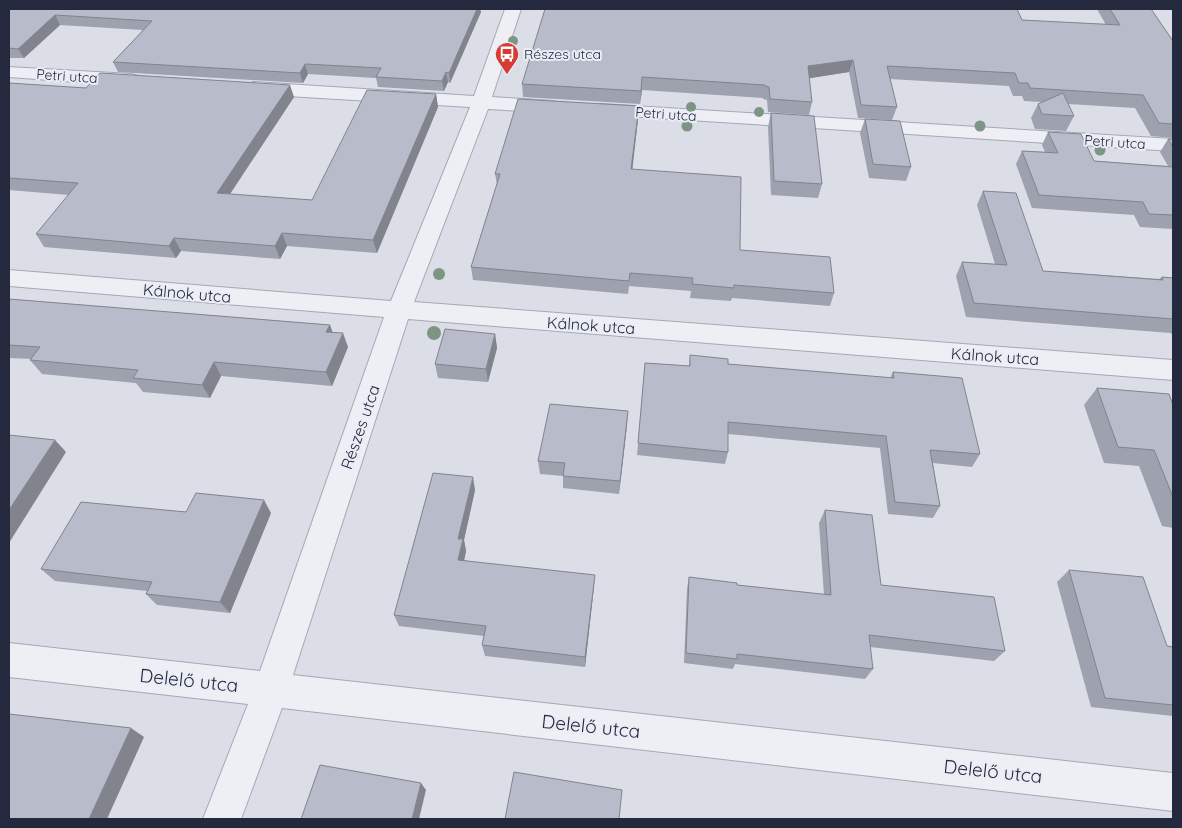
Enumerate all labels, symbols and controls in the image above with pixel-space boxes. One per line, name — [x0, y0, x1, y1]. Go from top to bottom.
bus stop icon: Részes utca — [494, 41, 520, 75]
place label: Részes utca — [524, 45, 601, 63]
street label: Petri utca — [36, 65, 98, 87]
street label: Petri utca — [635, 103, 697, 125]
street label: Petri utca — [1084, 131, 1146, 153]
street label: Kálnok utca — [142, 279, 232, 307]
street label: Kálnok utca — [546, 312, 636, 338]
street label: Kálnok utca — [950, 343, 1040, 369]
street label: Részes utca — [336, 382, 384, 472]
street label: Delelő utca — [139, 663, 239, 697]
street label: Delelő utca — [541, 709, 641, 743]
street label: Delelő utca — [943, 754, 1043, 788]

